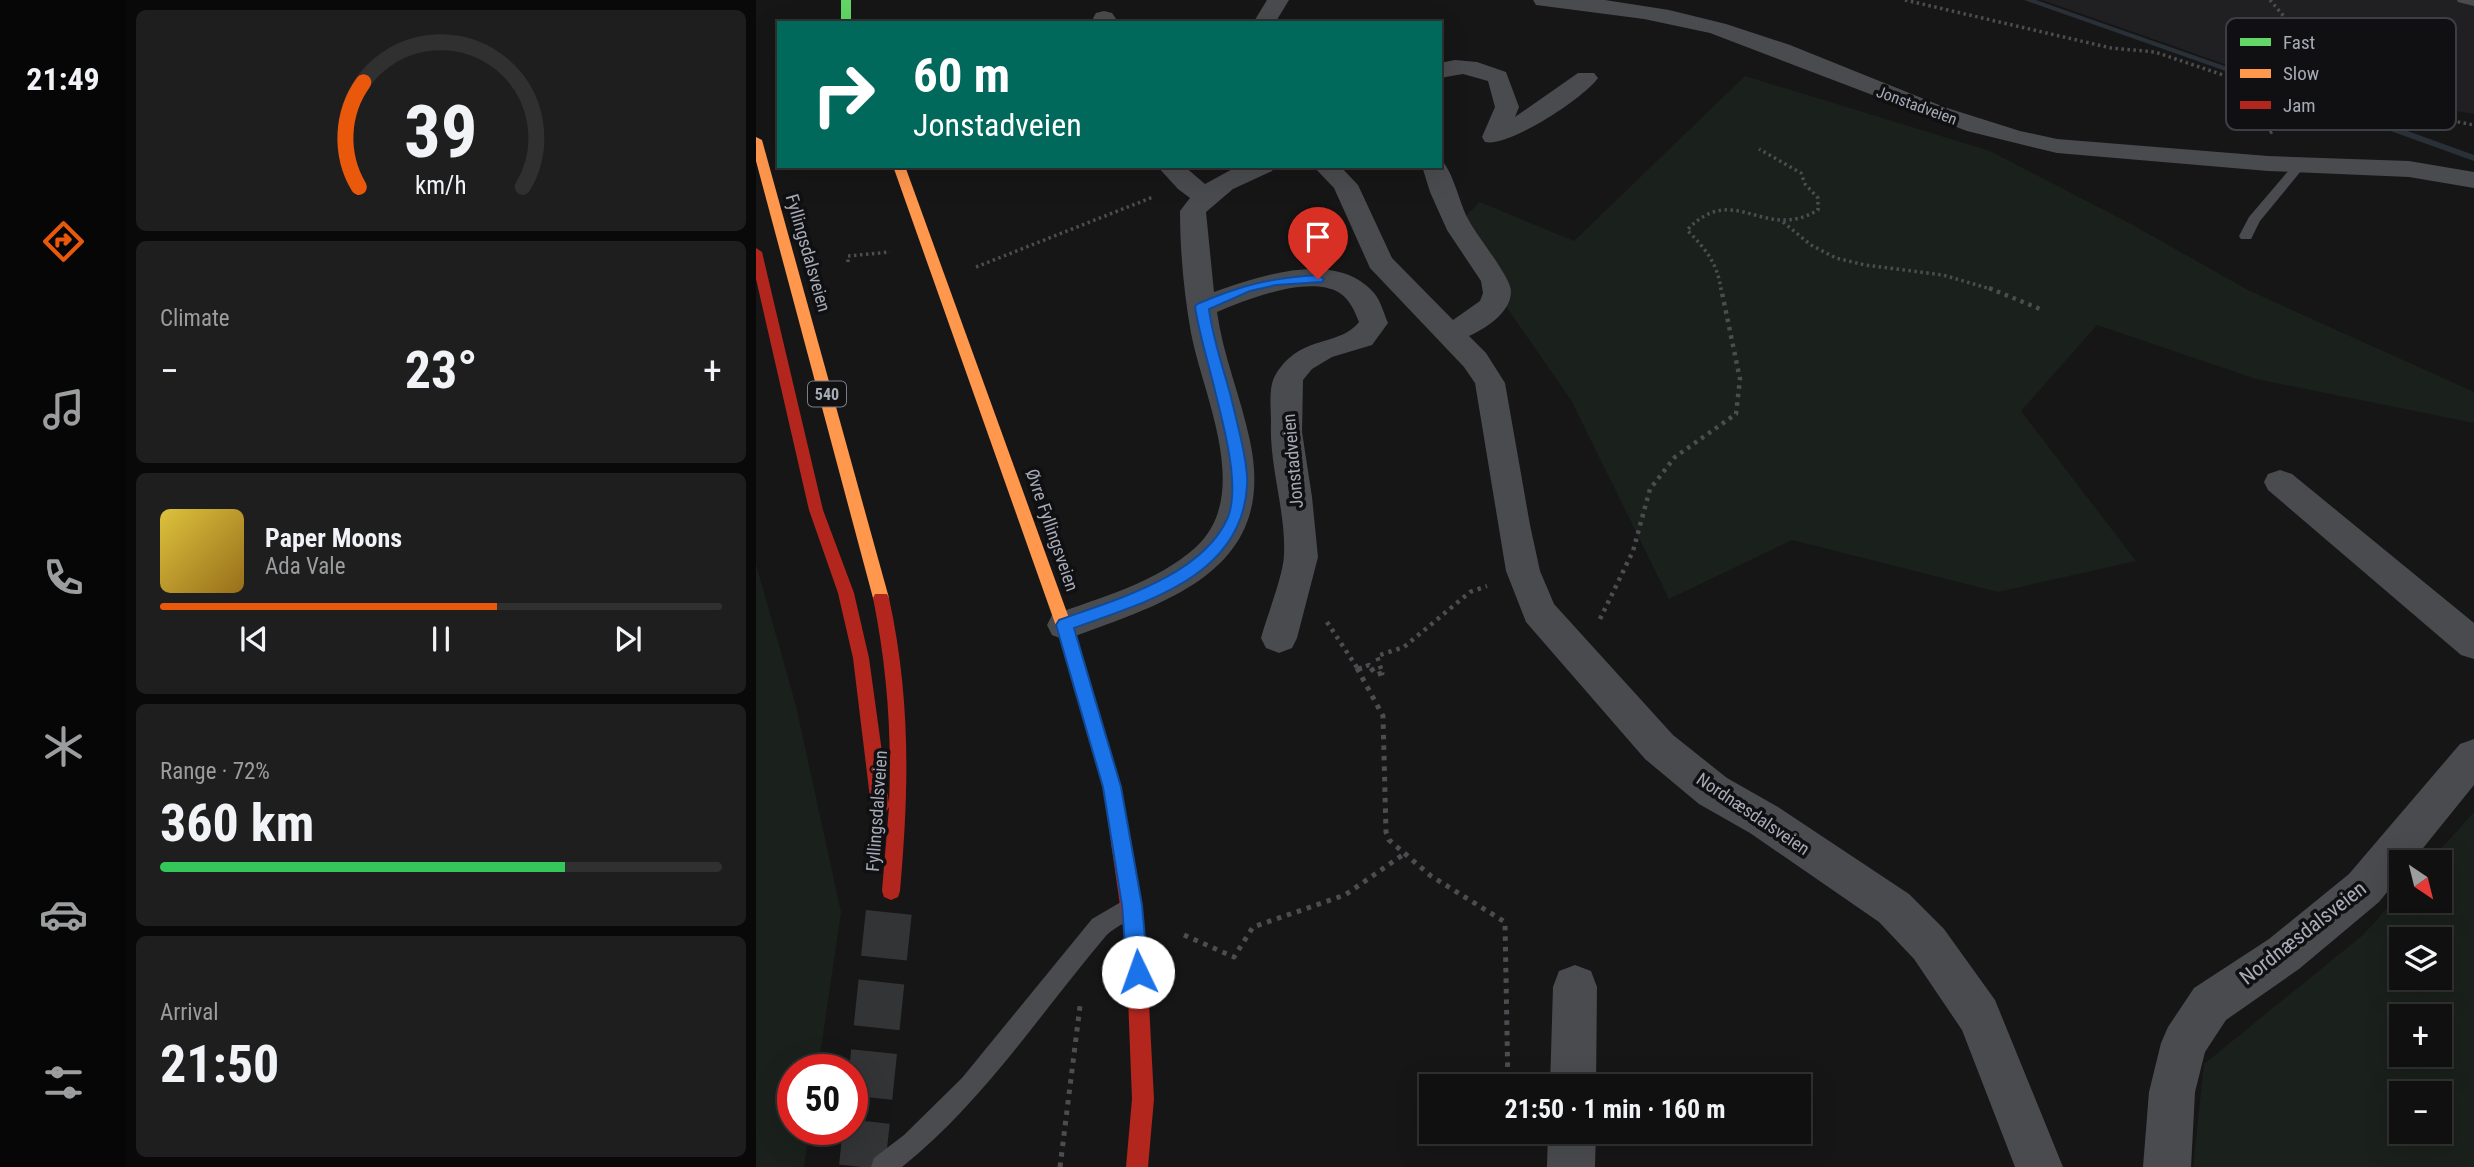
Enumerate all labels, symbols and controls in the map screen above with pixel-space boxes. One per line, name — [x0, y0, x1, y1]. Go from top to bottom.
legend — [2226, 18, 2456, 130]
text: Fast — [2283, 31, 2315, 54]
text: 60 m — [913, 47, 1010, 104]
icon: right — [798, 49, 889, 140]
text: 21:49 — [26, 60, 100, 98]
text: Slow — [2283, 62, 2319, 85]
street label: Jonstadveien — [1874, 82, 1960, 129]
text: 39 — [404, 89, 478, 175]
text: Jam — [2283, 94, 2316, 117]
text: Jonstadveien — [913, 106, 1082, 144]
text: km/h — [415, 171, 467, 200]
street label: Fyllingsdalsveien — [782, 192, 835, 314]
pin — [1288, 207, 1348, 279]
icon: directions — [39, 217, 88, 266]
icon: arrive — [1299, 218, 1337, 256]
text: Climate — [160, 305, 230, 332]
text: 23° — [405, 340, 477, 401]
text: − — [160, 349, 179, 393]
text: + — [703, 349, 722, 393]
road number: 540 — [808, 382, 846, 406]
icon: music — [39, 385, 88, 434]
street label: Jonstadveien — [1278, 413, 1307, 509]
street label: Øvre Fyllingsveien — [1022, 466, 1083, 594]
text: Paper Moons — [265, 523, 402, 553]
icon: phone — [39, 553, 88, 602]
text: Ada Vale — [265, 553, 345, 580]
icon: previous — [235, 620, 273, 658]
icon: pause — [422, 620, 460, 658]
icon: next — [609, 620, 647, 658]
icon: climate — [39, 722, 88, 771]
street label: Fyllingsdalsveien — [862, 750, 891, 872]
text: Range · 72% — [160, 758, 270, 785]
street label: Nordnæsdalsveien — [1693, 768, 1814, 859]
text: 360 km — [160, 793, 314, 854]
north arrow — [2389, 850, 2452, 914]
map controls — [2389, 850, 2452, 1144]
street label: Nordnæsdalsveien — [2235, 876, 2371, 990]
icon: car — [39, 890, 88, 939]
button: layers — [2389, 927, 2452, 990]
position arrow — [1101, 935, 1175, 1009]
text: Arrival — [160, 999, 219, 1026]
button: + — [2389, 1004, 2452, 1067]
text: 21:50 — [160, 1034, 279, 1095]
speed limit sign: 50 — [777, 1054, 868, 1145]
icon: filters — [39, 1058, 88, 1107]
button: − — [2389, 1081, 2452, 1144]
text: 21:50 · 1 min · 160 m — [1505, 1094, 1725, 1124]

